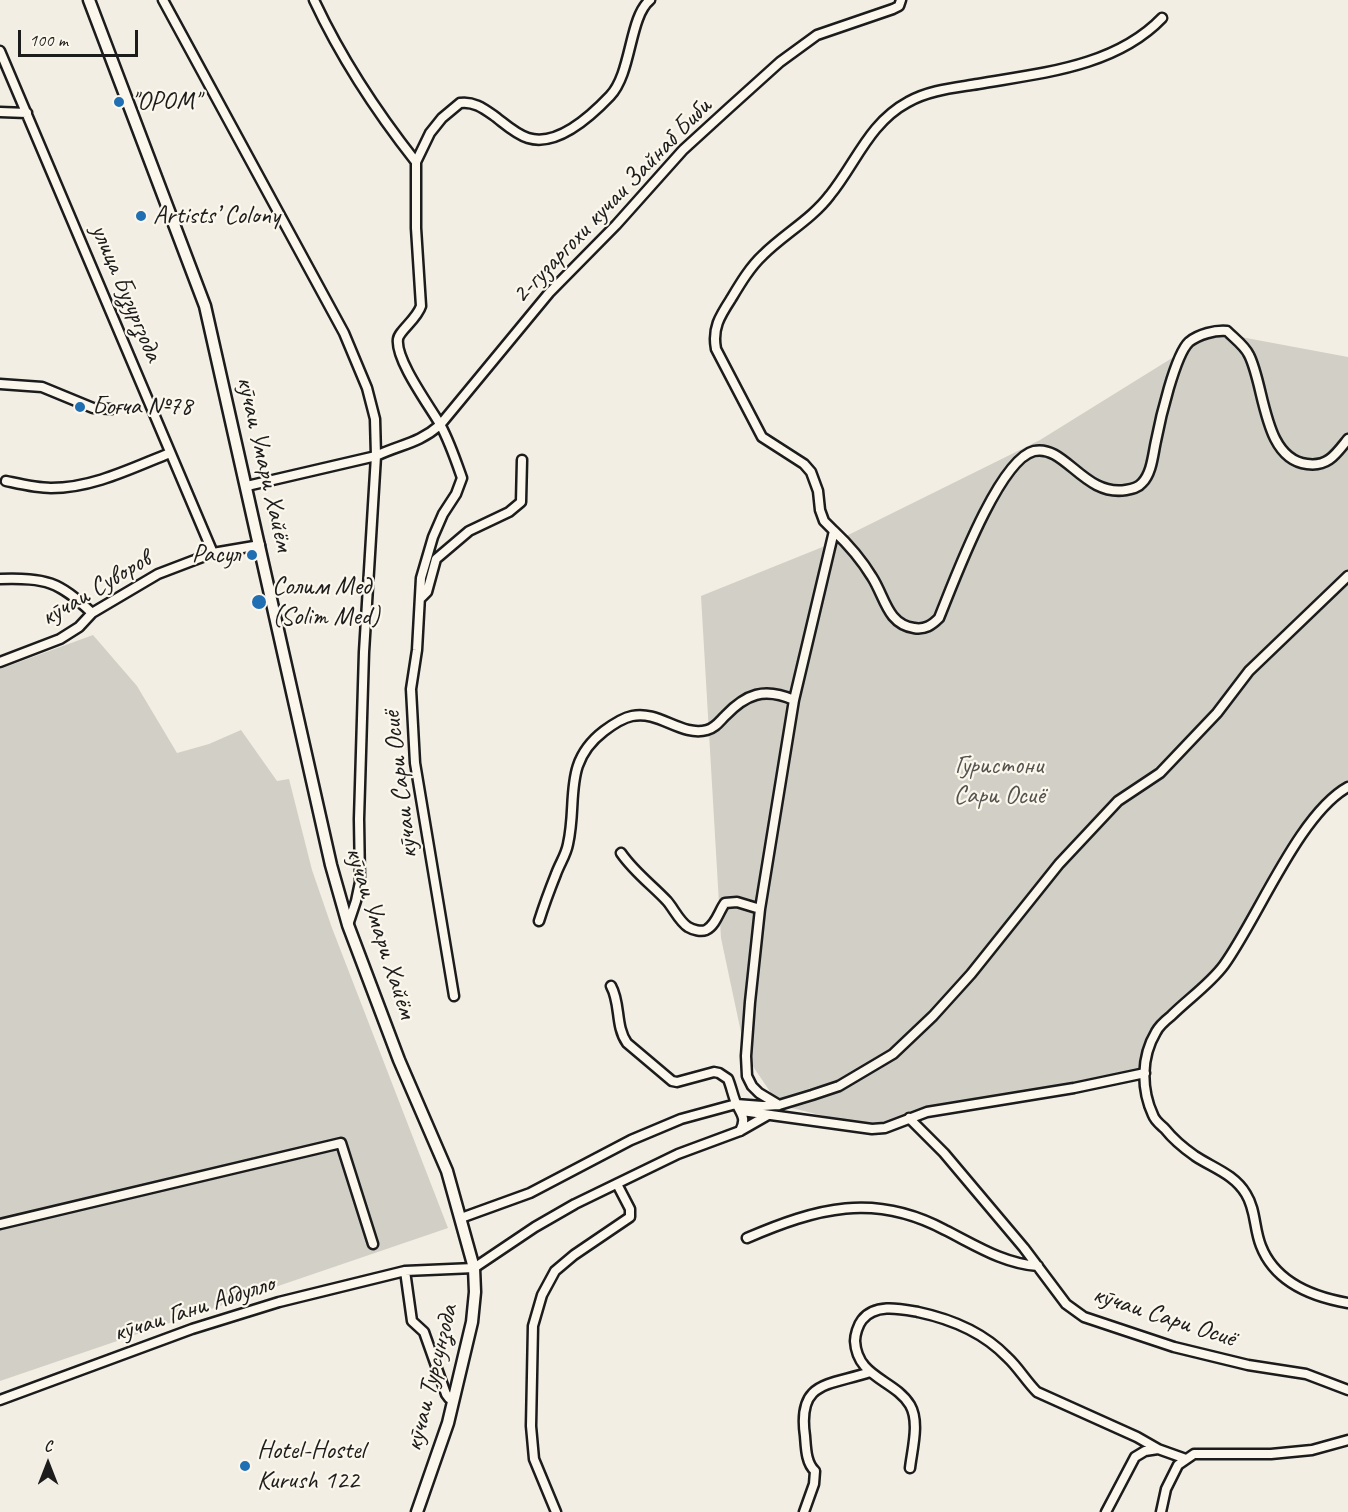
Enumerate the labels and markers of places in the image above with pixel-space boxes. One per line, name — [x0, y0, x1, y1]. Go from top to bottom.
place label: "OPOM" — [131, 86, 200, 118]
marker: "OPOM" — [112, 95, 126, 109]
place label: Artists’ Colony — [153, 200, 280, 232]
marker: Artists’ Colony — [134, 209, 148, 223]
place label: Боғча №78 — [92, 391, 192, 423]
marker: Боғча №78 — [73, 400, 87, 414]
place label: Расул — [192, 539, 240, 571]
marker: Расул — [245, 548, 259, 562]
place label: Солим Мед (Solim Med) — [272, 571, 380, 632]
marker: Солим Мед (Solim Med) — [250, 593, 268, 611]
place label: Hotel-Hostel Kurush 122 — [257, 1435, 365, 1496]
marker: Hotel-Hostel Kurush 122 — [238, 1459, 252, 1473]

